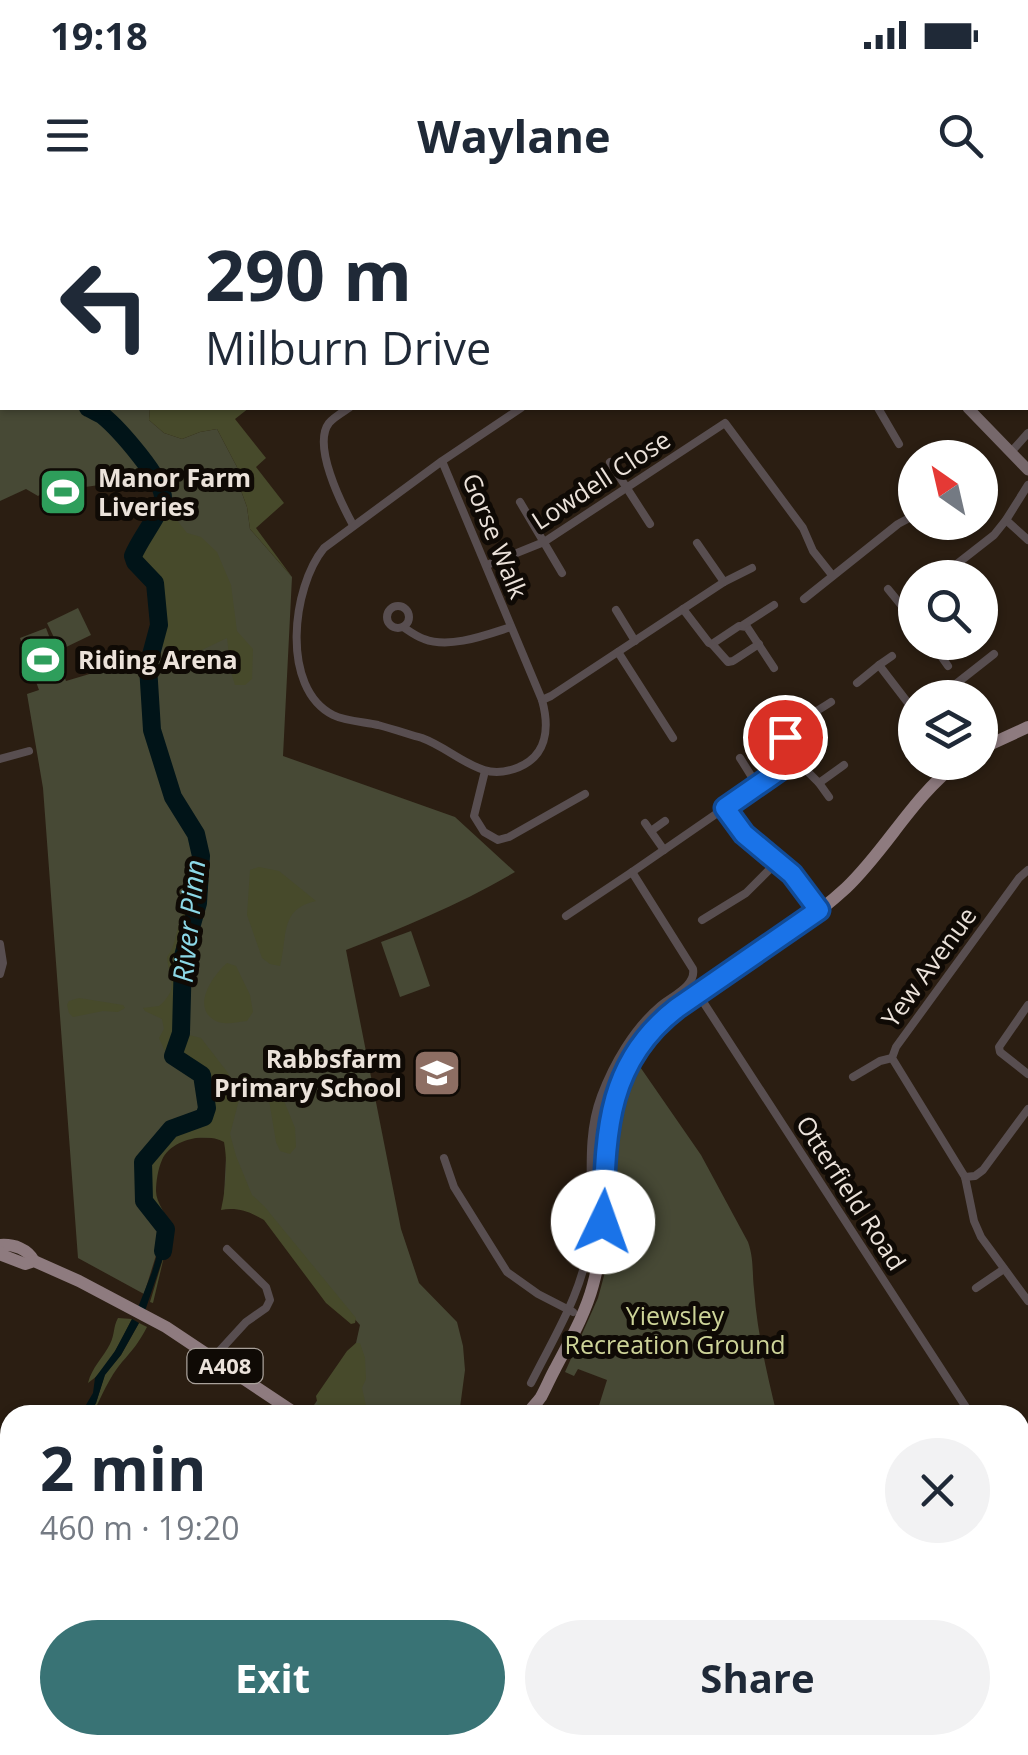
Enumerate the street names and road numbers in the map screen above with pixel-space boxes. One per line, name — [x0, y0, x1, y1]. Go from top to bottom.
street label: Lowdell Close — [525, 422, 676, 537]
street label: Gorse Walk — [455, 468, 536, 603]
street label: Yew Avenue — [873, 899, 983, 1033]
street label: Otterfield Road — [789, 1109, 915, 1276]
road number: A408 — [188, 1349, 262, 1383]

